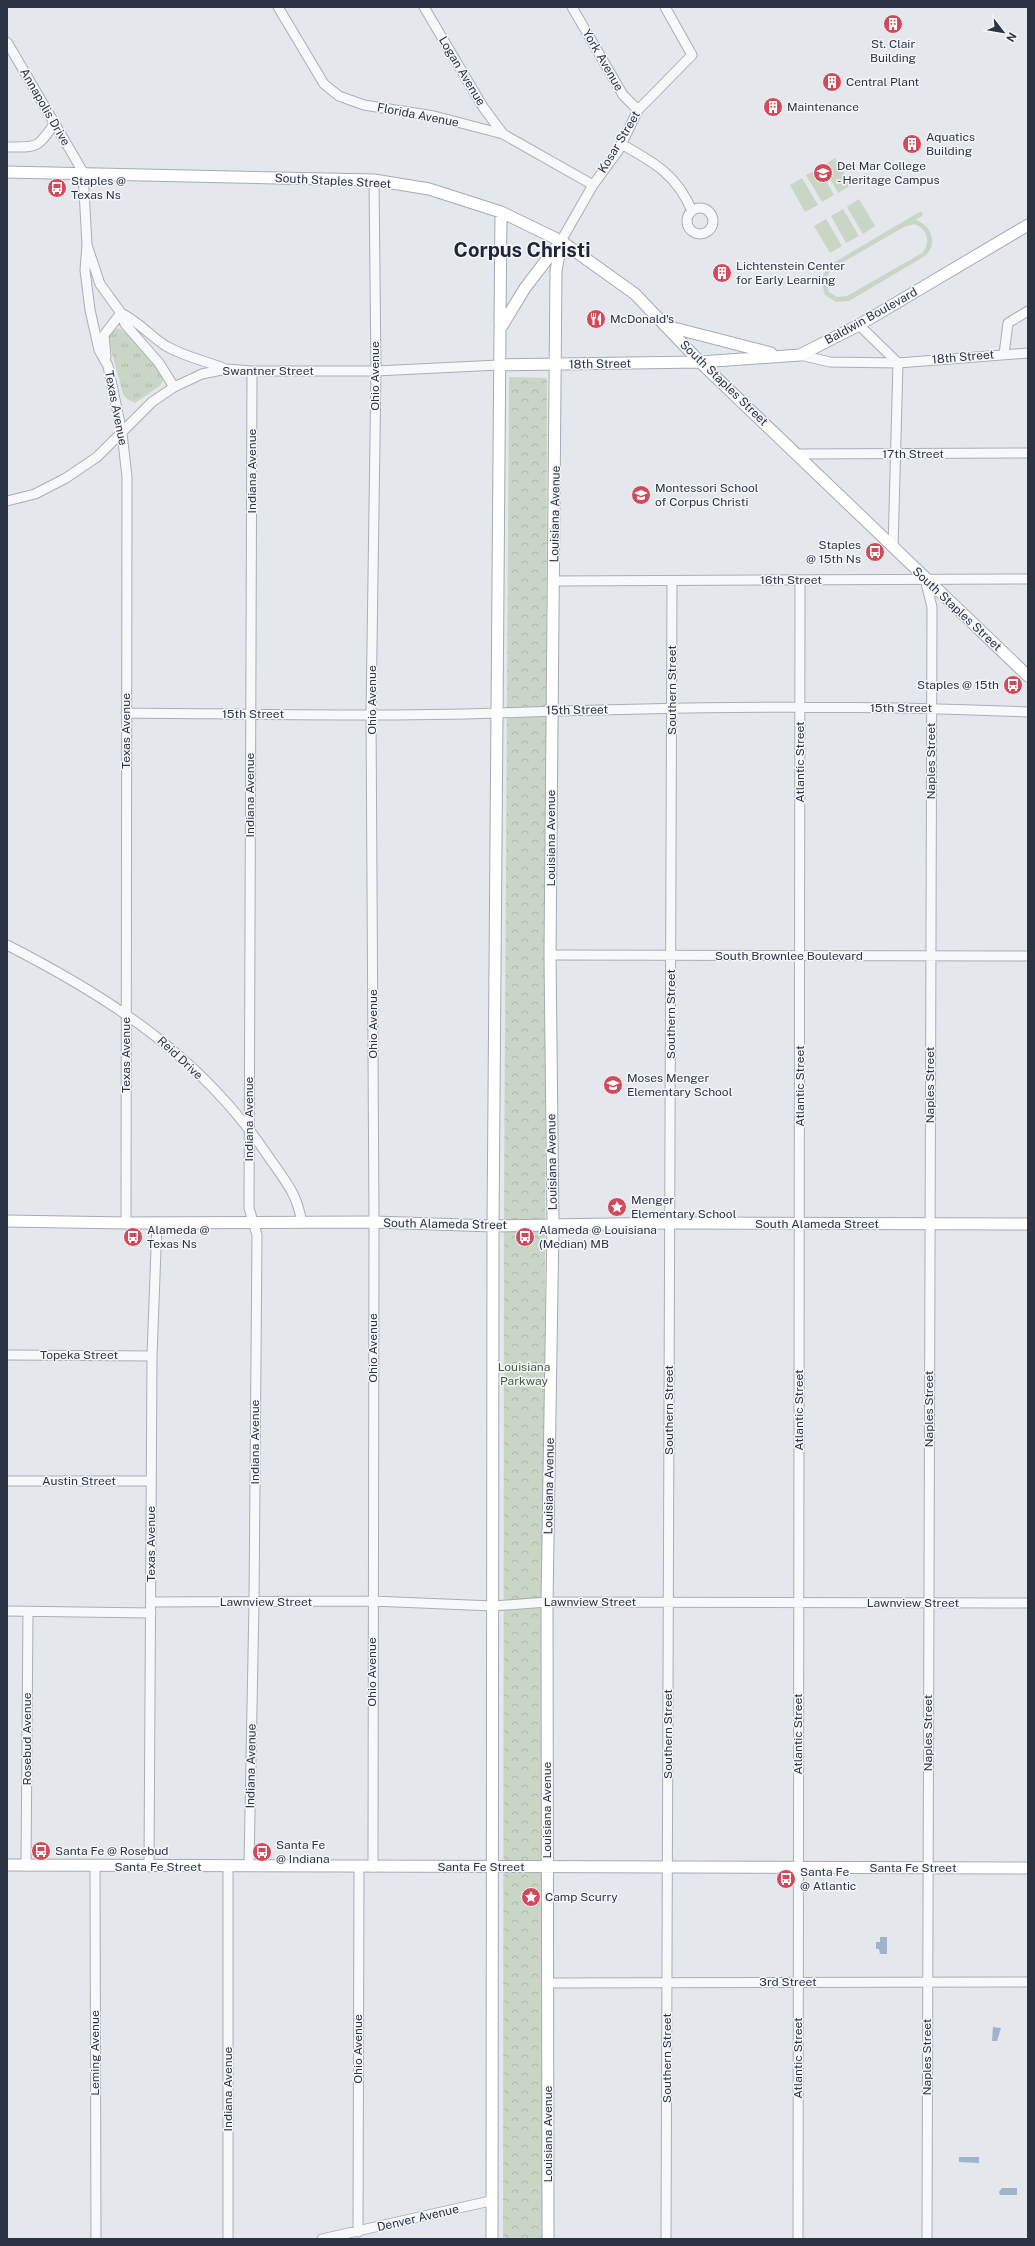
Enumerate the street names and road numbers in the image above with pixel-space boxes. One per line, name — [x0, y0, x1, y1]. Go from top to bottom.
street label: York Avenue — [580, 27, 626, 93]
street label: Logan Avenue — [436, 34, 488, 108]
street label: Annapolis Drive — [17, 66, 73, 148]
street label: Florida Avenue — [376, 100, 460, 130]
street label: Kosar Street — [595, 108, 643, 176]
street label: South Staples Street — [274, 171, 392, 191]
street label: Baldwin Boulevard — [822, 285, 920, 347]
street label: South Staples Street — [677, 337, 771, 429]
street label: Ohio Avenue — [368, 341, 382, 411]
street label: 18th Street — [931, 347, 995, 367]
street label: 18th Street — [569, 356, 632, 372]
street label: Swantner Street — [222, 364, 314, 378]
street label: Texas Avenue — [102, 369, 130, 447]
street label: Indiana Avenue — [245, 428, 259, 513]
street label: 17th Street — [882, 447, 944, 461]
street label: Louisiana Avenue — [547, 465, 563, 563]
street label: South Staples Street — [910, 564, 1005, 654]
street label: 16th Street — [760, 573, 822, 587]
street label: Southern Street — [665, 645, 679, 735]
street label: Ohio Avenue — [365, 665, 379, 735]
street label: Texas Avenue — [119, 693, 133, 769]
street label: 15th Street — [870, 701, 932, 715]
street label: 15th Street — [546, 702, 609, 718]
street label: 15th Street — [222, 707, 284, 721]
street label: Atlantic Street — [793, 721, 807, 803]
street label: Naples Street — [924, 722, 938, 799]
street label: Indiana Avenue — [243, 752, 257, 837]
street label: Louisiana Avenue — [544, 789, 558, 886]
street label: South Brownlee Boulevard — [715, 949, 863, 963]
street label: Southern Street — [664, 969, 678, 1059]
street label: Ohio Avenue — [366, 989, 380, 1059]
street label: Texas Avenue — [119, 1017, 133, 1093]
street label: Reid Drive — [155, 1034, 206, 1083]
street label: Atlantic Street — [793, 1045, 807, 1127]
street label: Naples Street — [923, 1046, 937, 1123]
street label: Indiana Avenue — [242, 1076, 256, 1161]
street label: Louisiana Avenue — [544, 1113, 560, 1211]
street label: South Alameda Street — [383, 1216, 507, 1232]
street label: South Alameda Street — [755, 1217, 879, 1231]
street label: Ohio Avenue — [366, 1313, 380, 1383]
street label: Topeka Street — [40, 1348, 118, 1362]
street label: Southern Street — [662, 1365, 676, 1455]
street label: Atlantic Street — [792, 1369, 806, 1451]
street label: Naples Street — [922, 1370, 936, 1447]
street label: Indiana Avenue — [248, 1399, 262, 1484]
street label: Louisiana Avenue — [541, 1437, 557, 1535]
street label: Austin Street — [42, 1474, 116, 1488]
street label: Texas Avenue — [144, 1506, 158, 1582]
street label: Lawnview Street — [220, 1595, 312, 1609]
street label: Lawnview Street — [544, 1595, 636, 1609]
street label: Lawnview Street — [867, 1596, 959, 1610]
street label: Ohio Avenue — [365, 1637, 379, 1707]
street label: Southern Street — [661, 1689, 675, 1779]
street label: Rosebud Avenue — [20, 1692, 34, 1785]
street label: Atlantic Street — [791, 1693, 805, 1775]
street label: Naples Street — [921, 1694, 935, 1771]
street label: Indiana Avenue — [243, 1723, 259, 1809]
street label: Louisiana Avenue — [540, 1761, 554, 1858]
street label: Santa Fe Street — [114, 1860, 202, 1874]
street label: Santa Fe Street — [437, 1860, 525, 1874]
street label: Santa Fe Street — [869, 1861, 957, 1875]
street label: 3rd Street — [759, 1975, 817, 1989]
street label: Leming Avenue — [88, 2010, 102, 2096]
street label: Southern Street — [660, 2013, 674, 2103]
street label: Ohio Avenue — [351, 2014, 365, 2084]
street label: Atlantic Street — [791, 2017, 805, 2099]
street label: Naples Street — [920, 2018, 934, 2095]
street label: Indiana Avenue — [221, 2046, 235, 2131]
street label: Louisiana Avenue — [541, 2085, 555, 2182]
street label: Denver Avenue — [376, 2202, 460, 2234]

